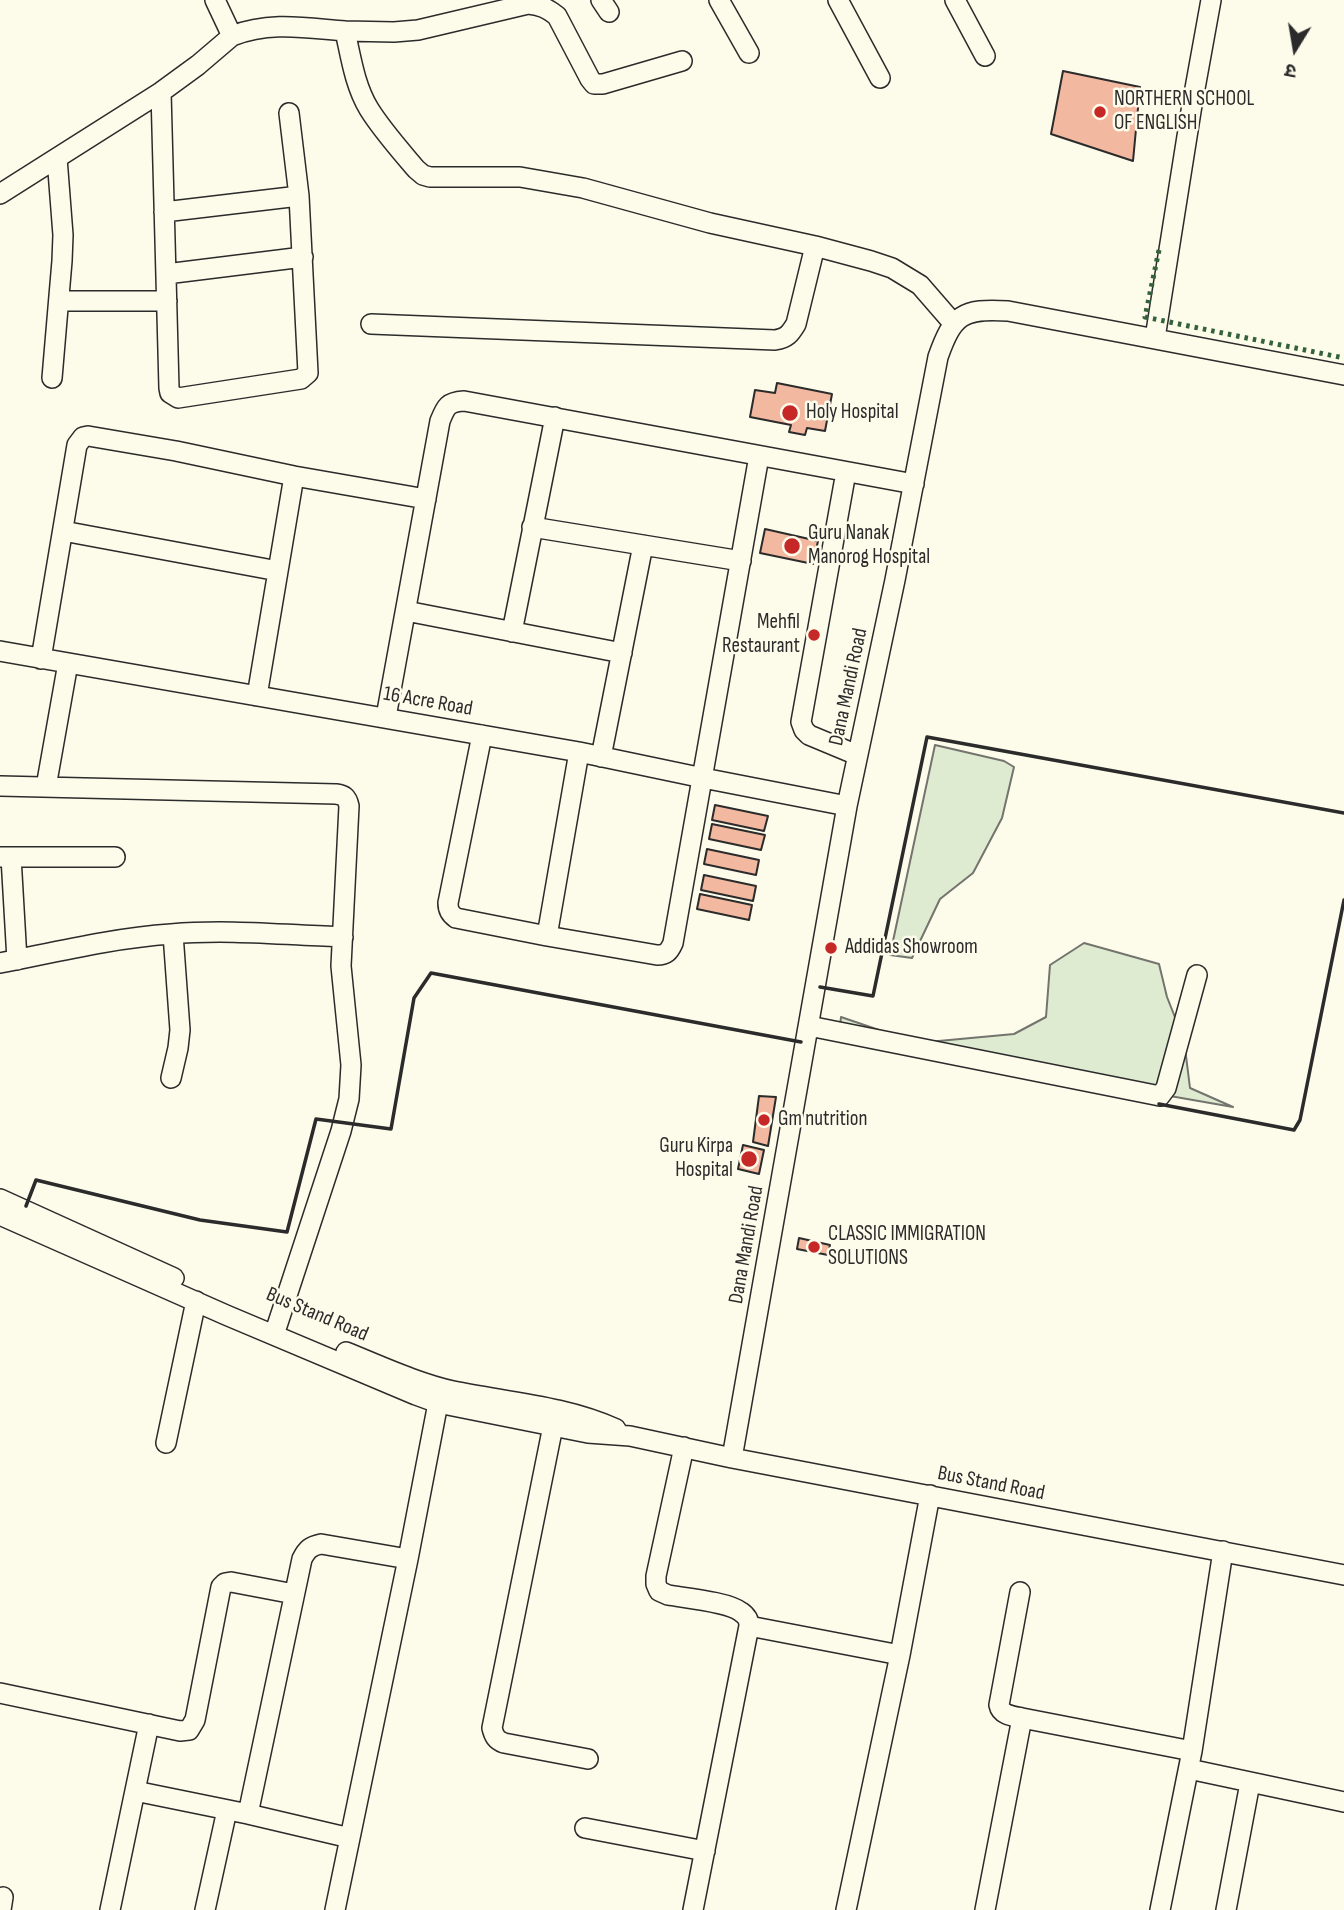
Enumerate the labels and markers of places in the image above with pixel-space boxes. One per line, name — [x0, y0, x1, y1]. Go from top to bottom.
place label: NORTHERN SCHOOL OF ENGLISH — [1114, 87, 1254, 137]
marker: NORTHERN SCHOOL OF ENGLISH — [1092, 104, 1108, 120]
place label: Holy Hospital — [806, 400, 899, 426]
marker: Holy Hospital — [780, 403, 800, 423]
place label: Guru Nanak Manorog Hospital — [808, 521, 930, 571]
marker: Guru Nanak Manorog Hospital — [782, 536, 802, 556]
place label: Mehfil Restaurant — [722, 610, 800, 660]
marker: Mehfil Restaurant — [806, 627, 822, 643]
place label: Addidas Showroom — [845, 935, 978, 961]
marker: Addidas Showroom — [823, 940, 839, 956]
place label: Gm nutrition — [778, 1107, 867, 1133]
marker: Gm nutrition — [756, 1112, 772, 1128]
place label: Guru Kirpa Hospital — [659, 1134, 733, 1184]
marker: Guru Kirpa Hospital — [739, 1149, 759, 1169]
place label: CLASSIC IMMIGRATION SOLUTIONS — [828, 1222, 986, 1272]
marker: CLASSIC IMMIGRATION SOLUTIONS — [806, 1239, 822, 1255]

